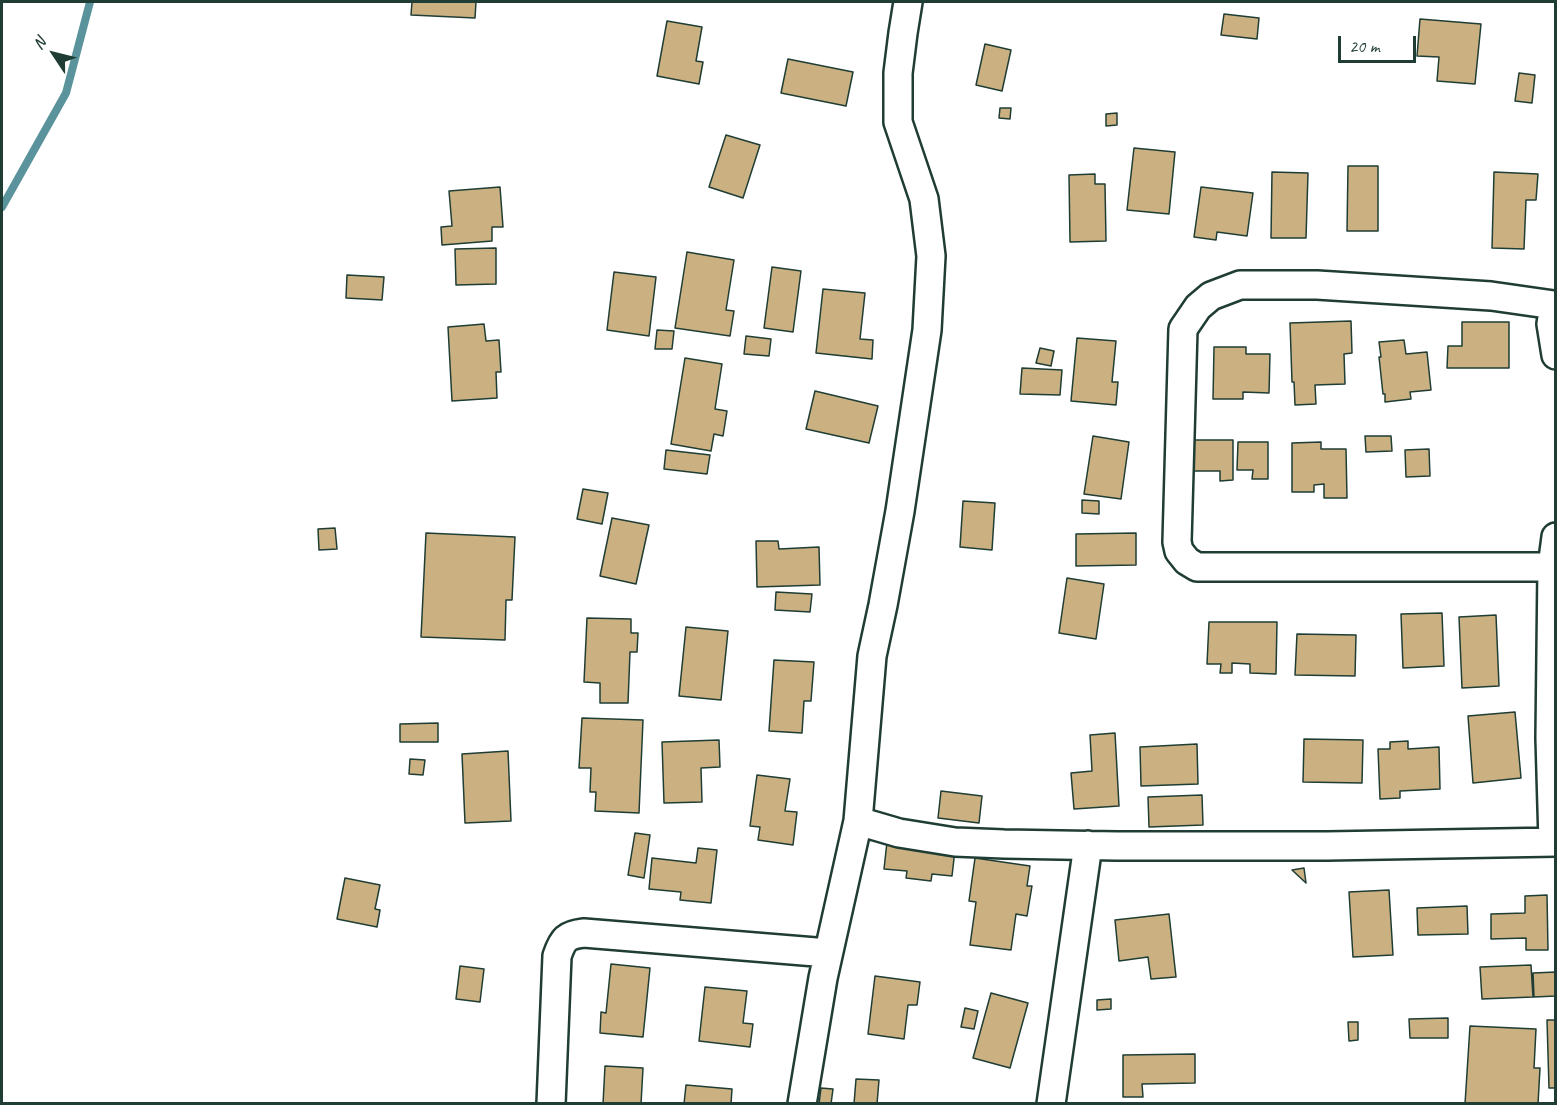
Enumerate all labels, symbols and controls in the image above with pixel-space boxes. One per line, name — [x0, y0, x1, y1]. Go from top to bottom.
north arrow — [24, 24, 84, 84]
scale bar — [1341, 24, 1419, 62]
text: N — [28, 34, 50, 53]
text: 20 m — [1349, 35, 1380, 57]

